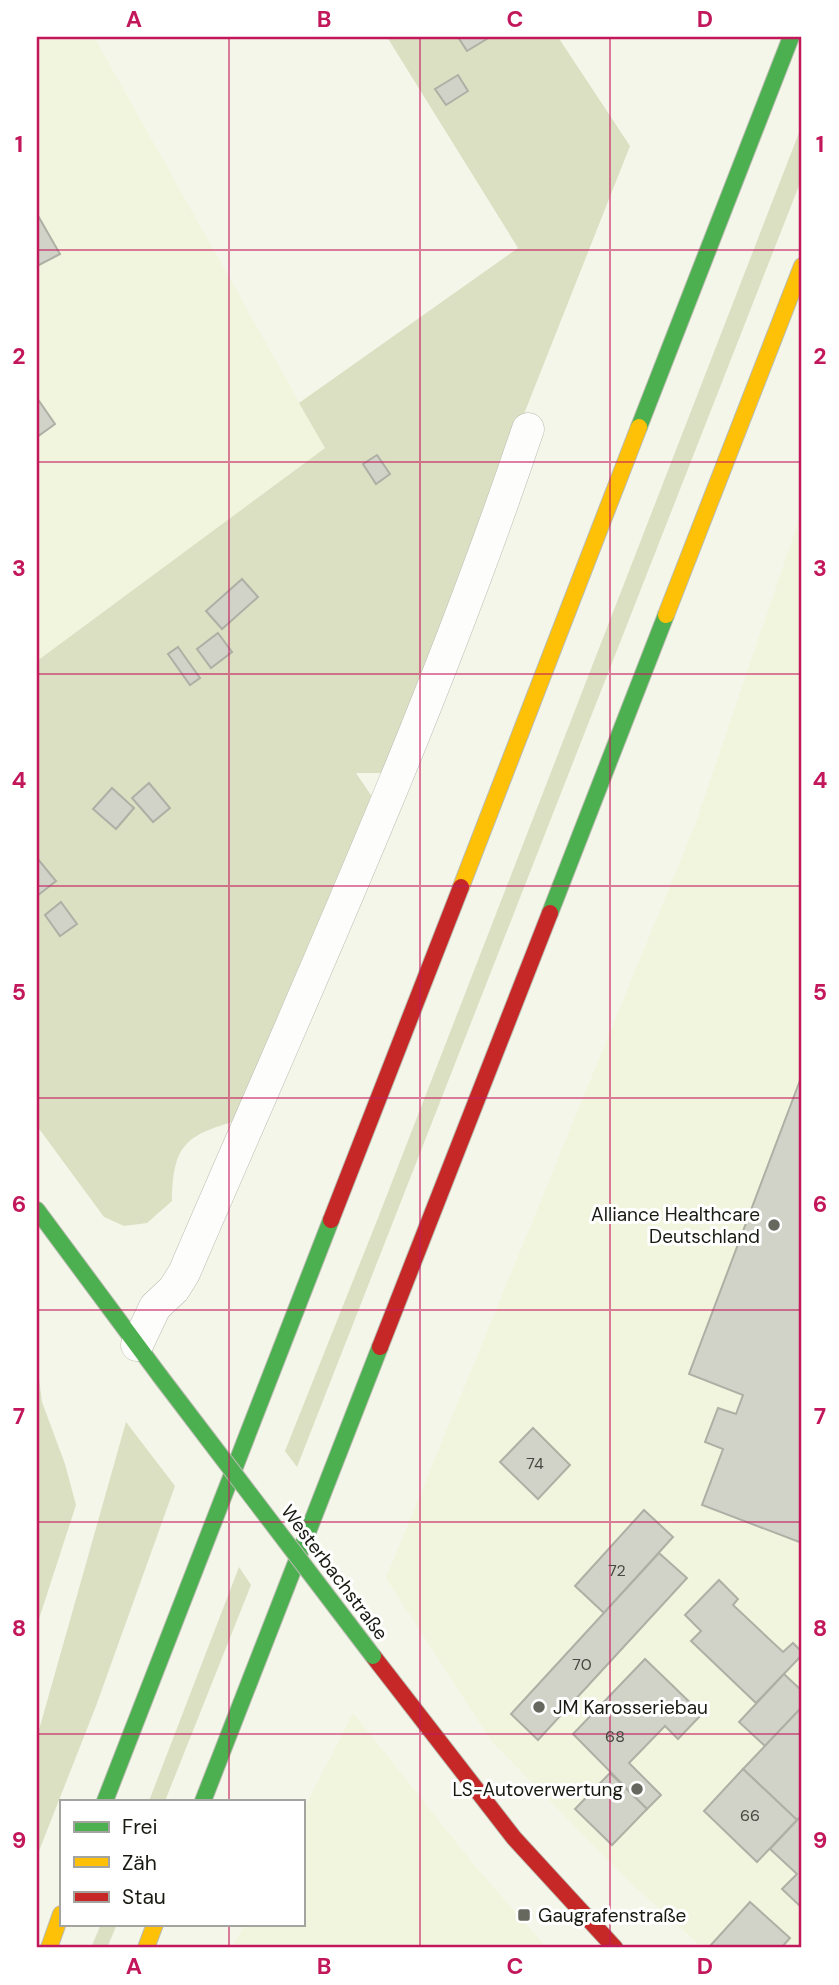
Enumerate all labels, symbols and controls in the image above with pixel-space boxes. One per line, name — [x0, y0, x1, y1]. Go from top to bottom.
text: A — [126, 4, 142, 34]
text: B — [317, 4, 331, 34]
text: C — [507, 4, 523, 34]
text: D — [697, 4, 713, 34]
text: 1 — [15, 129, 23, 159]
text: 1 — [816, 129, 824, 159]
text: 2 — [12, 341, 26, 371]
text: 2 — [813, 341, 827, 371]
text: 3 — [12, 553, 26, 583]
text: 3 — [813, 553, 827, 583]
text: 4 — [12, 765, 27, 795]
text: 4 — [813, 765, 828, 795]
text: 5 — [12, 977, 26, 1007]
text: 5 — [813, 977, 827, 1007]
text: 6 — [12, 1189, 26, 1219]
text: 6 — [813, 1189, 827, 1219]
place label: Alliance Healthcare Deutschland — [591, 1202, 760, 1249]
marker: Alliance Healthcare Deutschland — [766, 1217, 782, 1233]
text: 7 — [13, 1401, 25, 1431]
text: 7 — [814, 1401, 826, 1431]
house number: 74 — [526, 1453, 544, 1474]
street label: Westerbachstraße — [275, 1500, 394, 1645]
house number: 72 — [608, 1560, 626, 1581]
text: 8 — [12, 1613, 26, 1643]
text: 8 — [813, 1613, 827, 1643]
house number: 70 — [572, 1654, 592, 1675]
place label: JM Karosseriebau — [553, 1695, 708, 1720]
marker: JM Karosseriebau — [531, 1699, 547, 1715]
house number: 68 — [605, 1726, 625, 1747]
place label: LS-Autoverwertung — [452, 1777, 623, 1802]
marker: LS-Autoverwertung — [629, 1781, 645, 1797]
legend — [60, 1800, 304, 1926]
house number: 66 — [740, 1805, 760, 1826]
text: Frei — [122, 1813, 158, 1841]
text: 9 — [12, 1825, 26, 1855]
text: 9 — [813, 1825, 827, 1855]
text: Zäh — [122, 1849, 157, 1877]
text: Stau — [122, 1883, 166, 1911]
place label: Gaugrafenstraße — [538, 1903, 686, 1928]
marker: Gaugrafenstraße — [516, 1907, 532, 1923]
text: A — [126, 1951, 142, 1981]
text: B — [317, 1951, 331, 1981]
text: C — [507, 1951, 523, 1981]
text: D — [697, 1951, 713, 1981]

